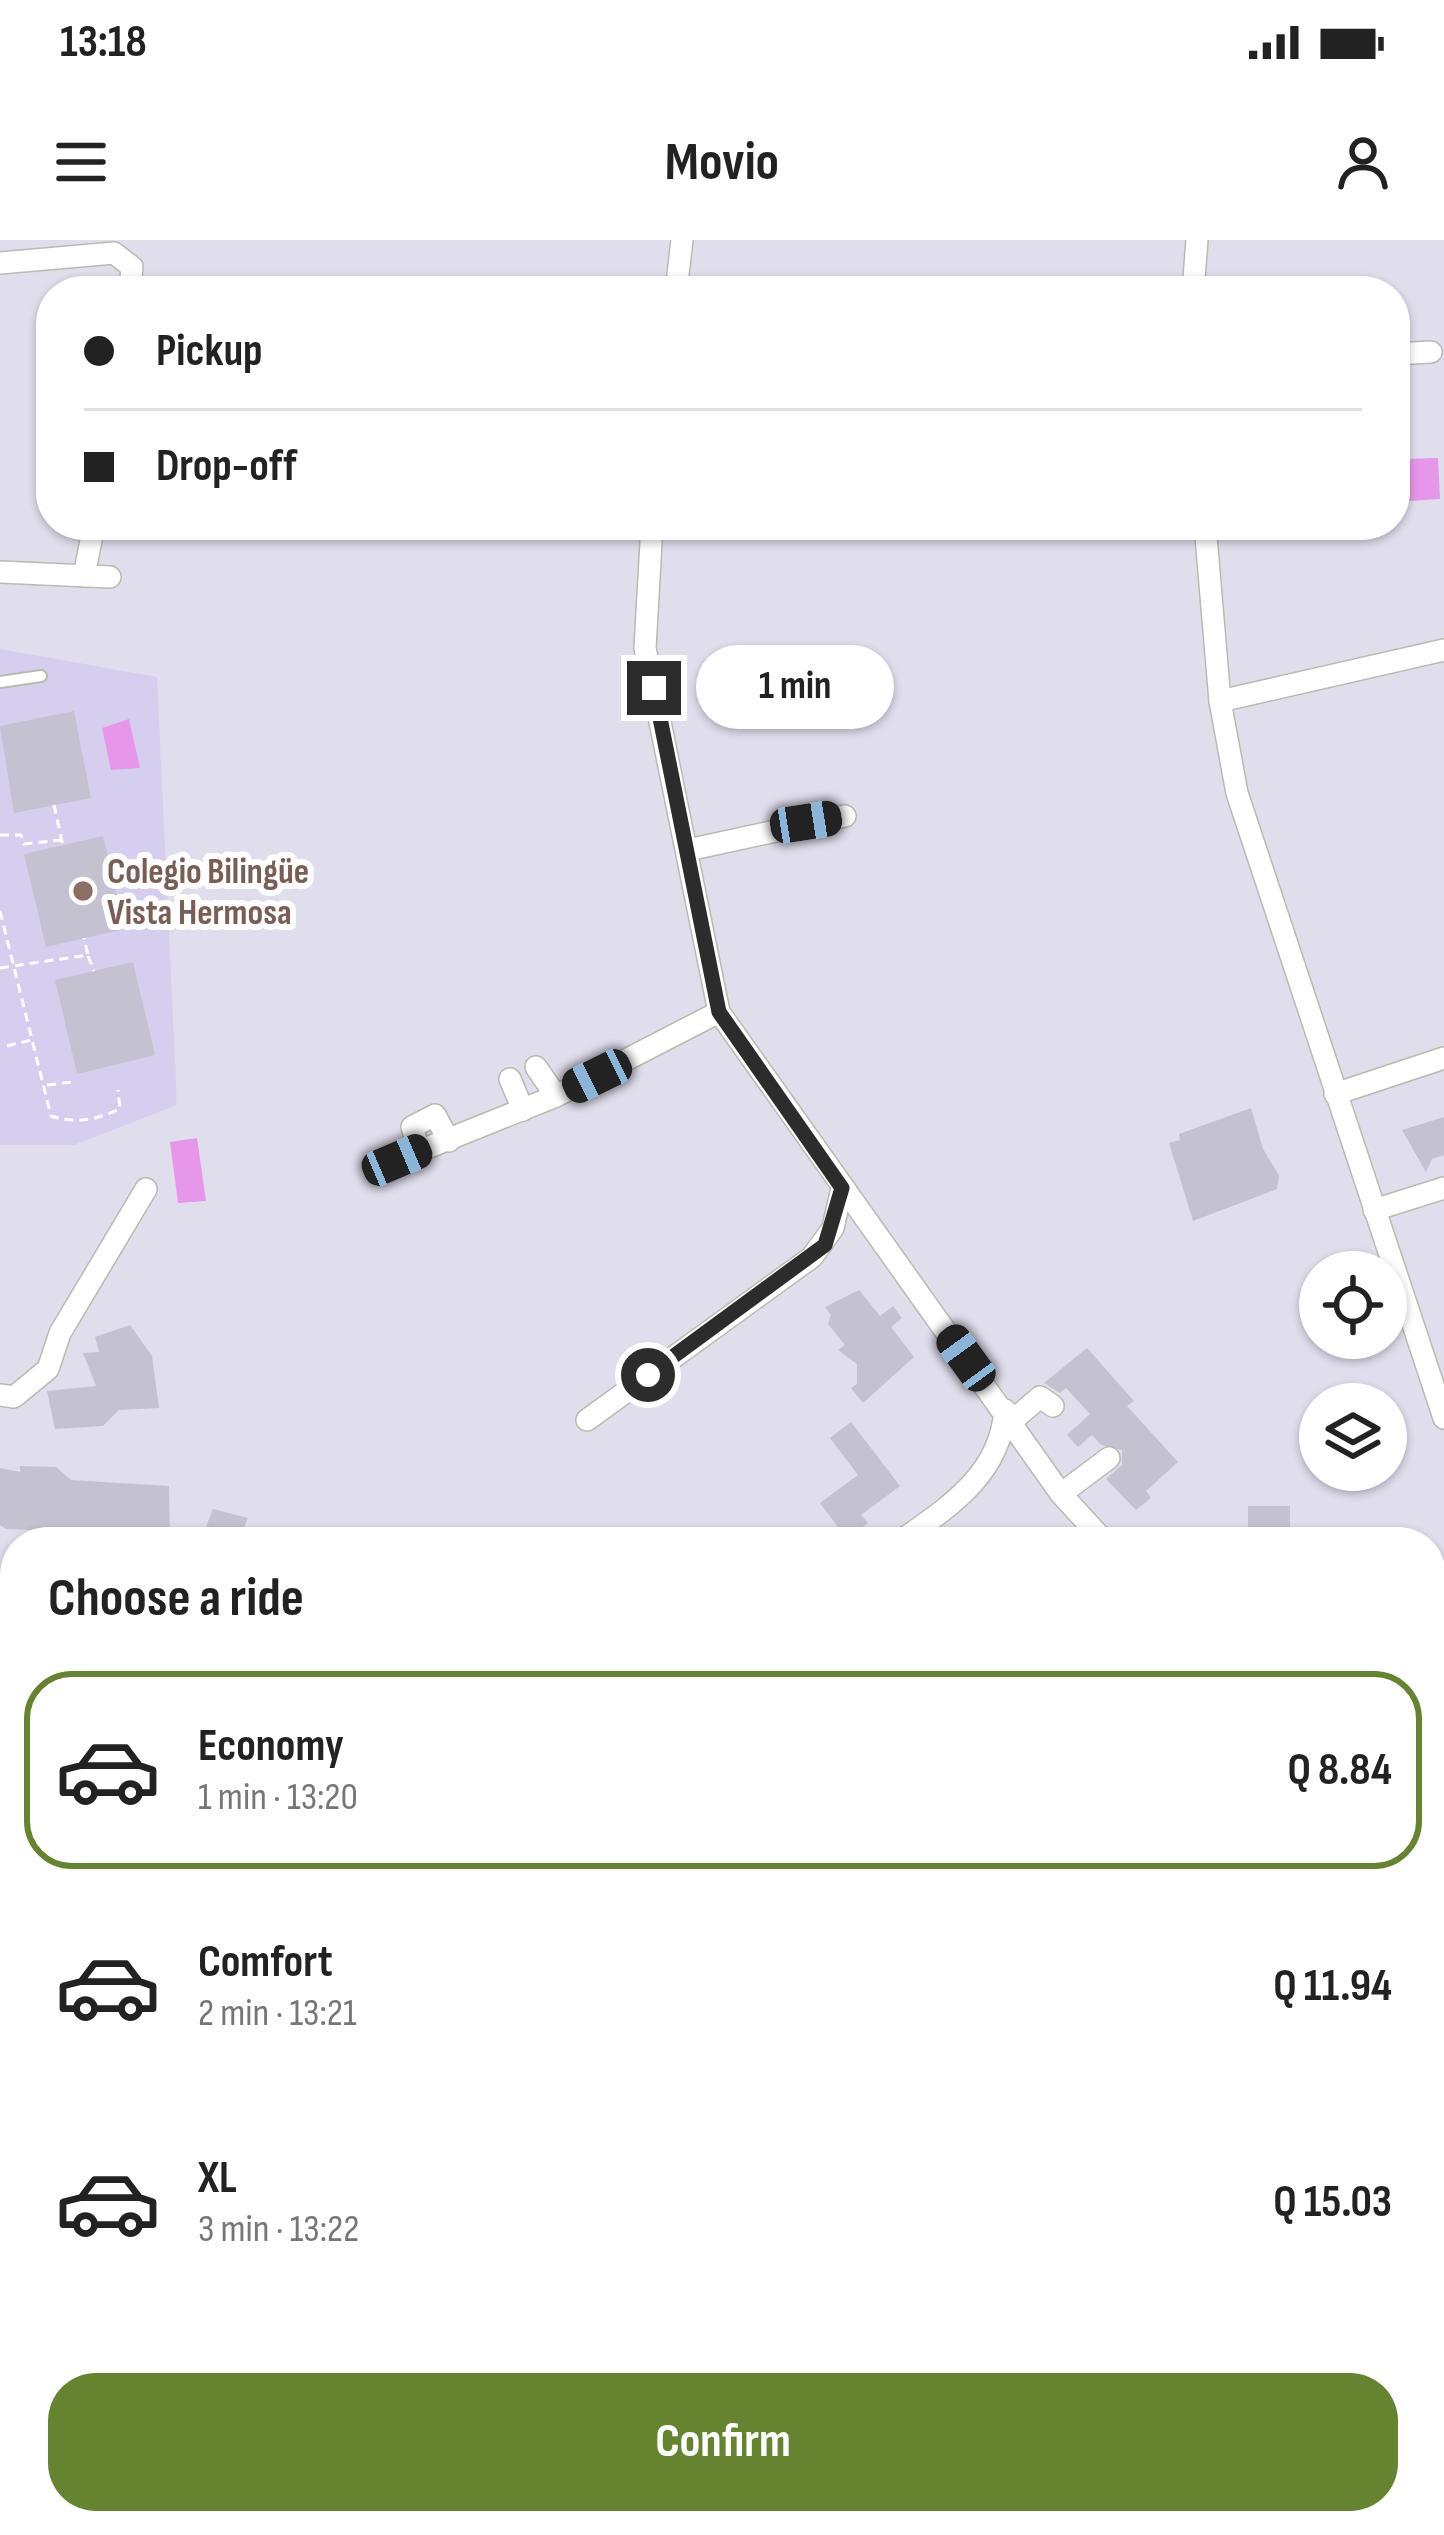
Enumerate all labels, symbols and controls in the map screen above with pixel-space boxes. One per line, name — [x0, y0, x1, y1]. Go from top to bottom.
text: 13:18 — [60, 15, 147, 70]
icon: menu — [48, 129, 114, 195]
icon: person — [1330, 129, 1396, 195]
text: Movio — [665, 130, 779, 195]
text: Pickup — [156, 324, 263, 379]
text: Drop-off — [156, 439, 297, 494]
callout: 1 min — [696, 646, 894, 730]
route end — [627, 661, 681, 715]
text: 1 min — [759, 663, 831, 710]
car — [768, 799, 844, 845]
place label: Colegio Bilingüe Vista Hermosa — [107, 851, 309, 935]
marker: Colegio Bilingüe Vista Hermosa — [70, 878, 96, 904]
car — [557, 1044, 637, 1108]
car — [357, 1129, 437, 1191]
map controls — [1299, 1251, 1407, 1491]
button: locate — [1299, 1251, 1407, 1359]
car — [930, 1318, 1002, 1398]
route start — [621, 1348, 675, 1402]
button: layers — [1299, 1383, 1407, 1491]
text: Choose a ride — [48, 1566, 304, 1631]
icon: car — [54, 1716, 162, 1824]
text: Economy — [198, 1719, 344, 1774]
text: Q 8.84 — [1288, 1743, 1392, 1798]
text: 1 min · 13:20 — [198, 1774, 358, 1821]
icon: car — [54, 1932, 162, 2040]
text: Comfort — [198, 1935, 333, 1990]
text: Q 11.94 — [1273, 1959, 1392, 2014]
text: 2 min · 13:21 — [198, 1990, 357, 2037]
icon: car — [54, 2148, 162, 2256]
text: XL — [198, 2151, 237, 2206]
text: Q 15.03 — [1273, 2175, 1392, 2230]
text: 3 min · 13:22 — [198, 2206, 359, 2253]
button: Confirm — [48, 2373, 1398, 2511]

